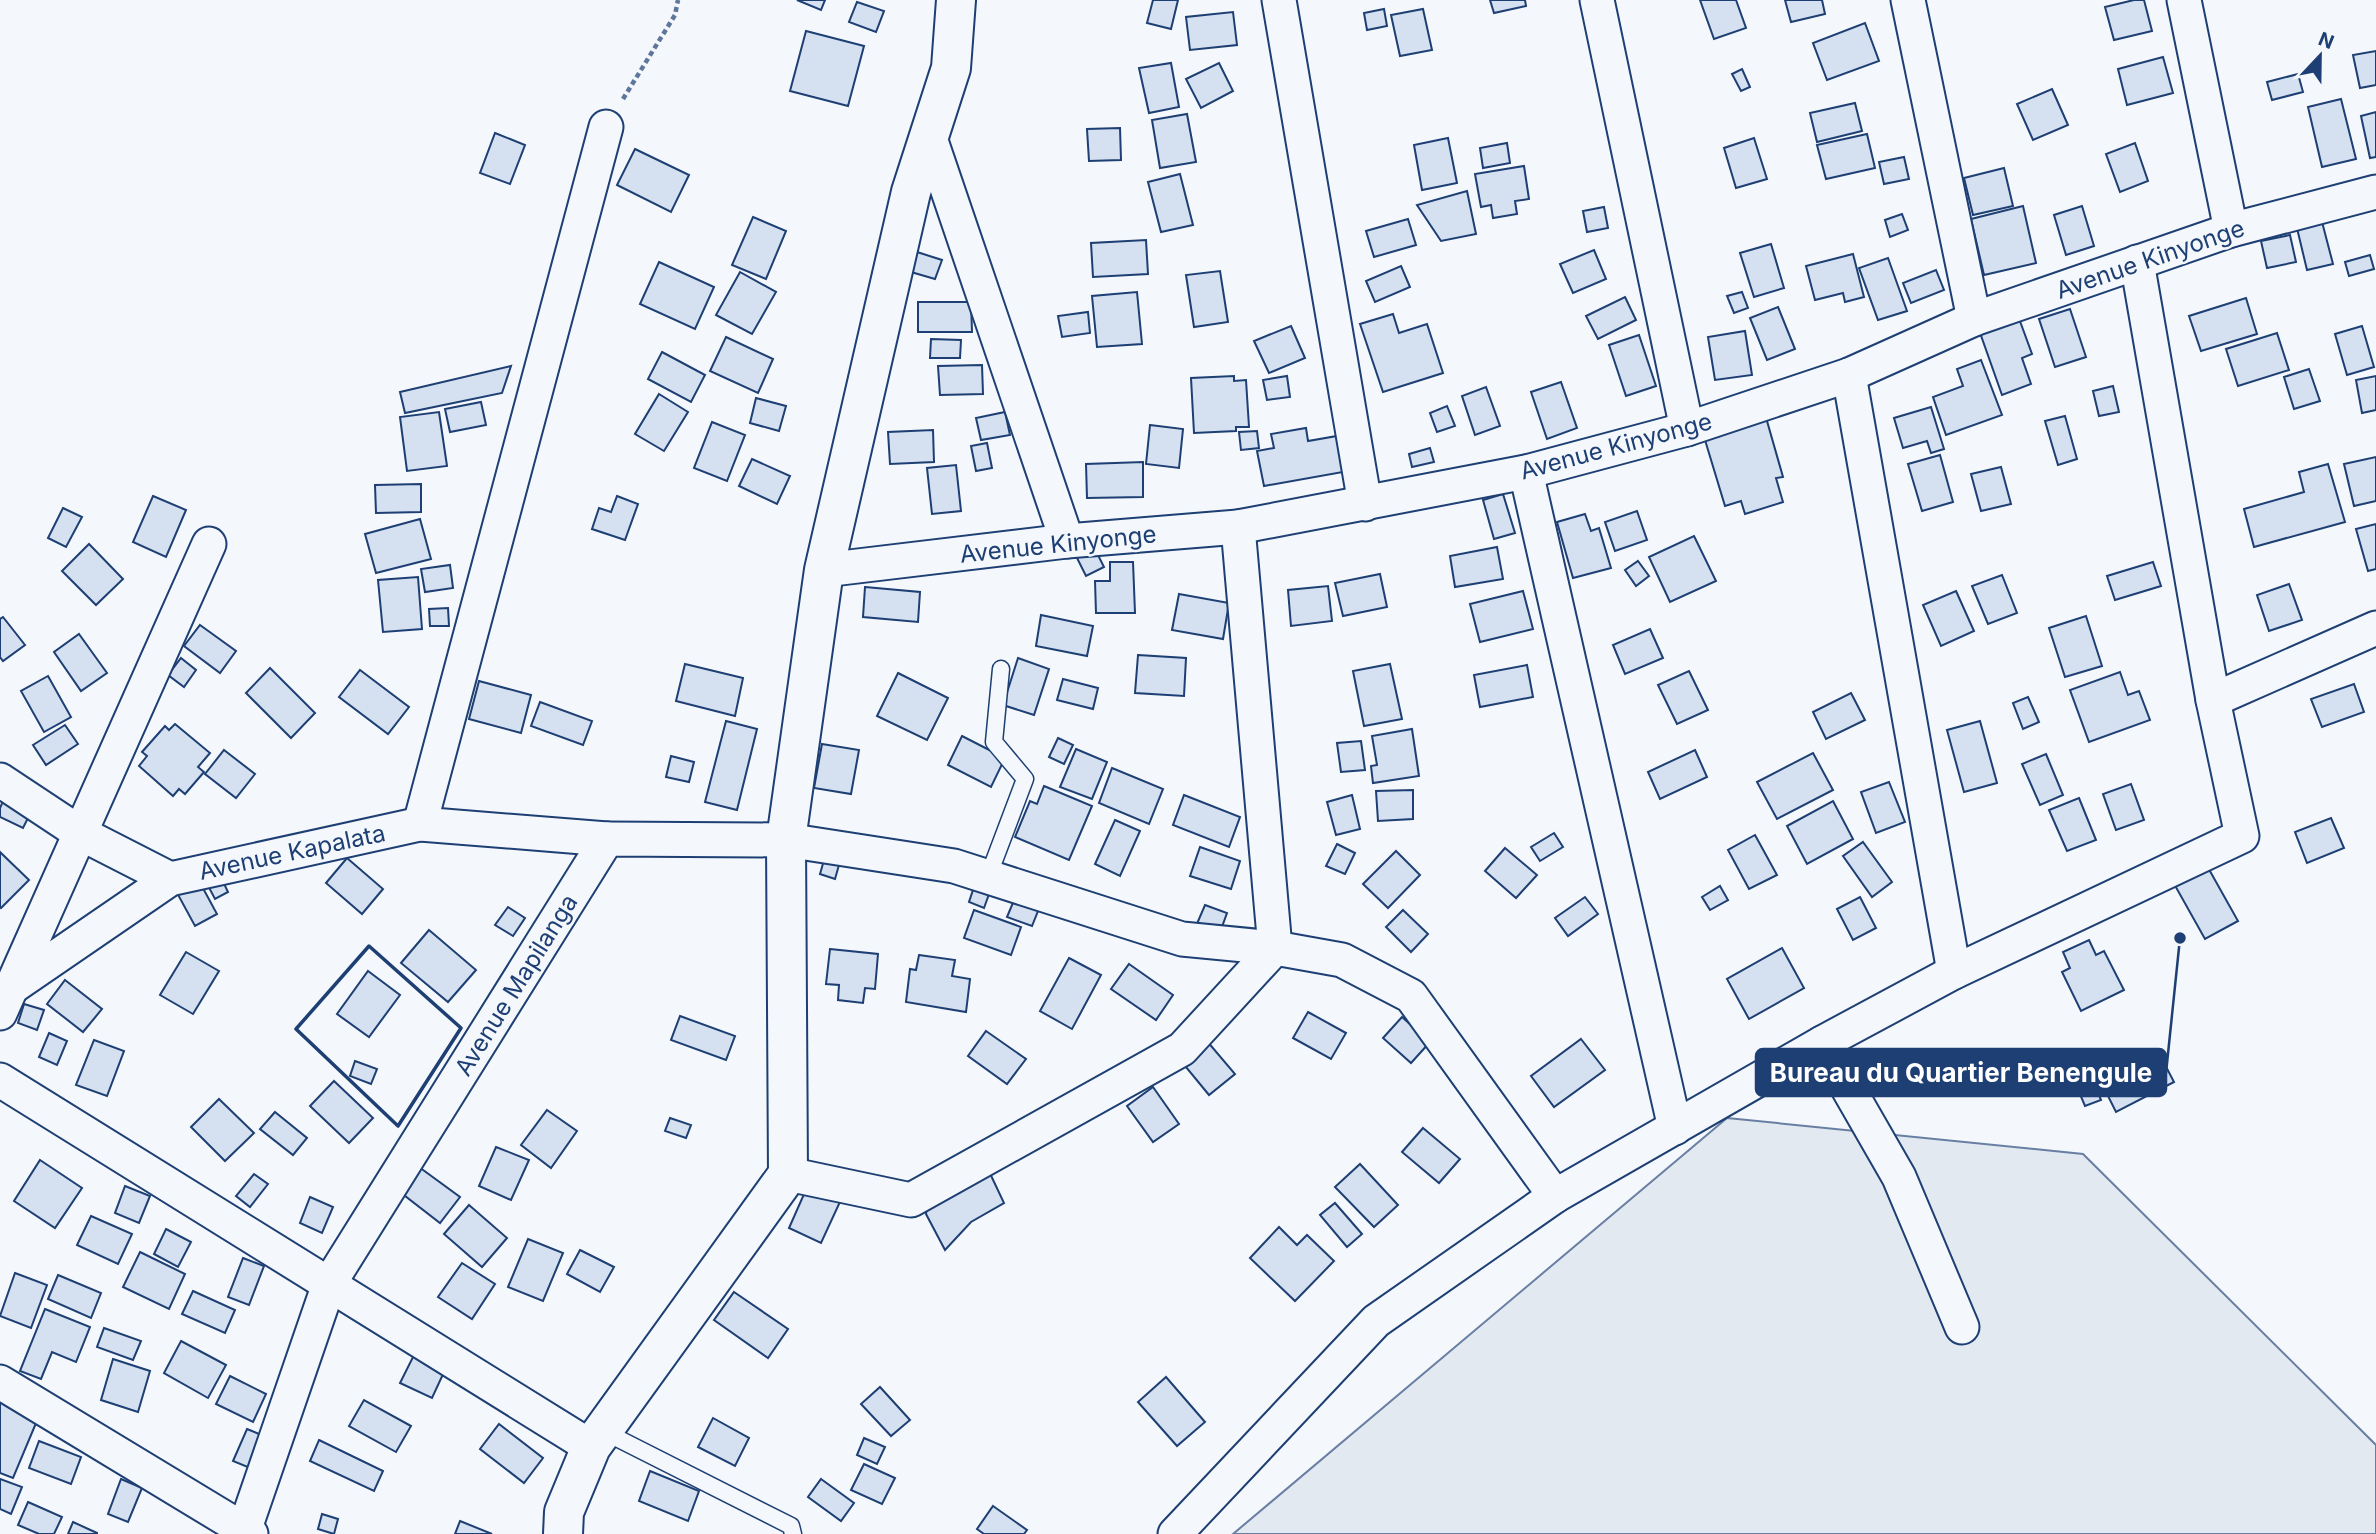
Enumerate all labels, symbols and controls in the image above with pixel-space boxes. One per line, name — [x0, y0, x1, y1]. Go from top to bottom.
north arrow — [2285, 21, 2355, 91]
text: N — [2315, 27, 2337, 54]
street label: Avenue Kinyonge — [2052, 213, 2248, 305]
street label: Avenue Kinyonge — [1517, 406, 1715, 486]
street label: Avenue Kinyonge — [958, 519, 1158, 569]
street label: Avenue Kapalata — [196, 818, 388, 886]
street label: Avenue Mapilanga — [448, 889, 584, 1081]
callout: Bureau du Quartier Benengule — [1756, 1049, 2166, 1096]
text: Bureau du Quartier Benengule — [1770, 1057, 2152, 1088]

